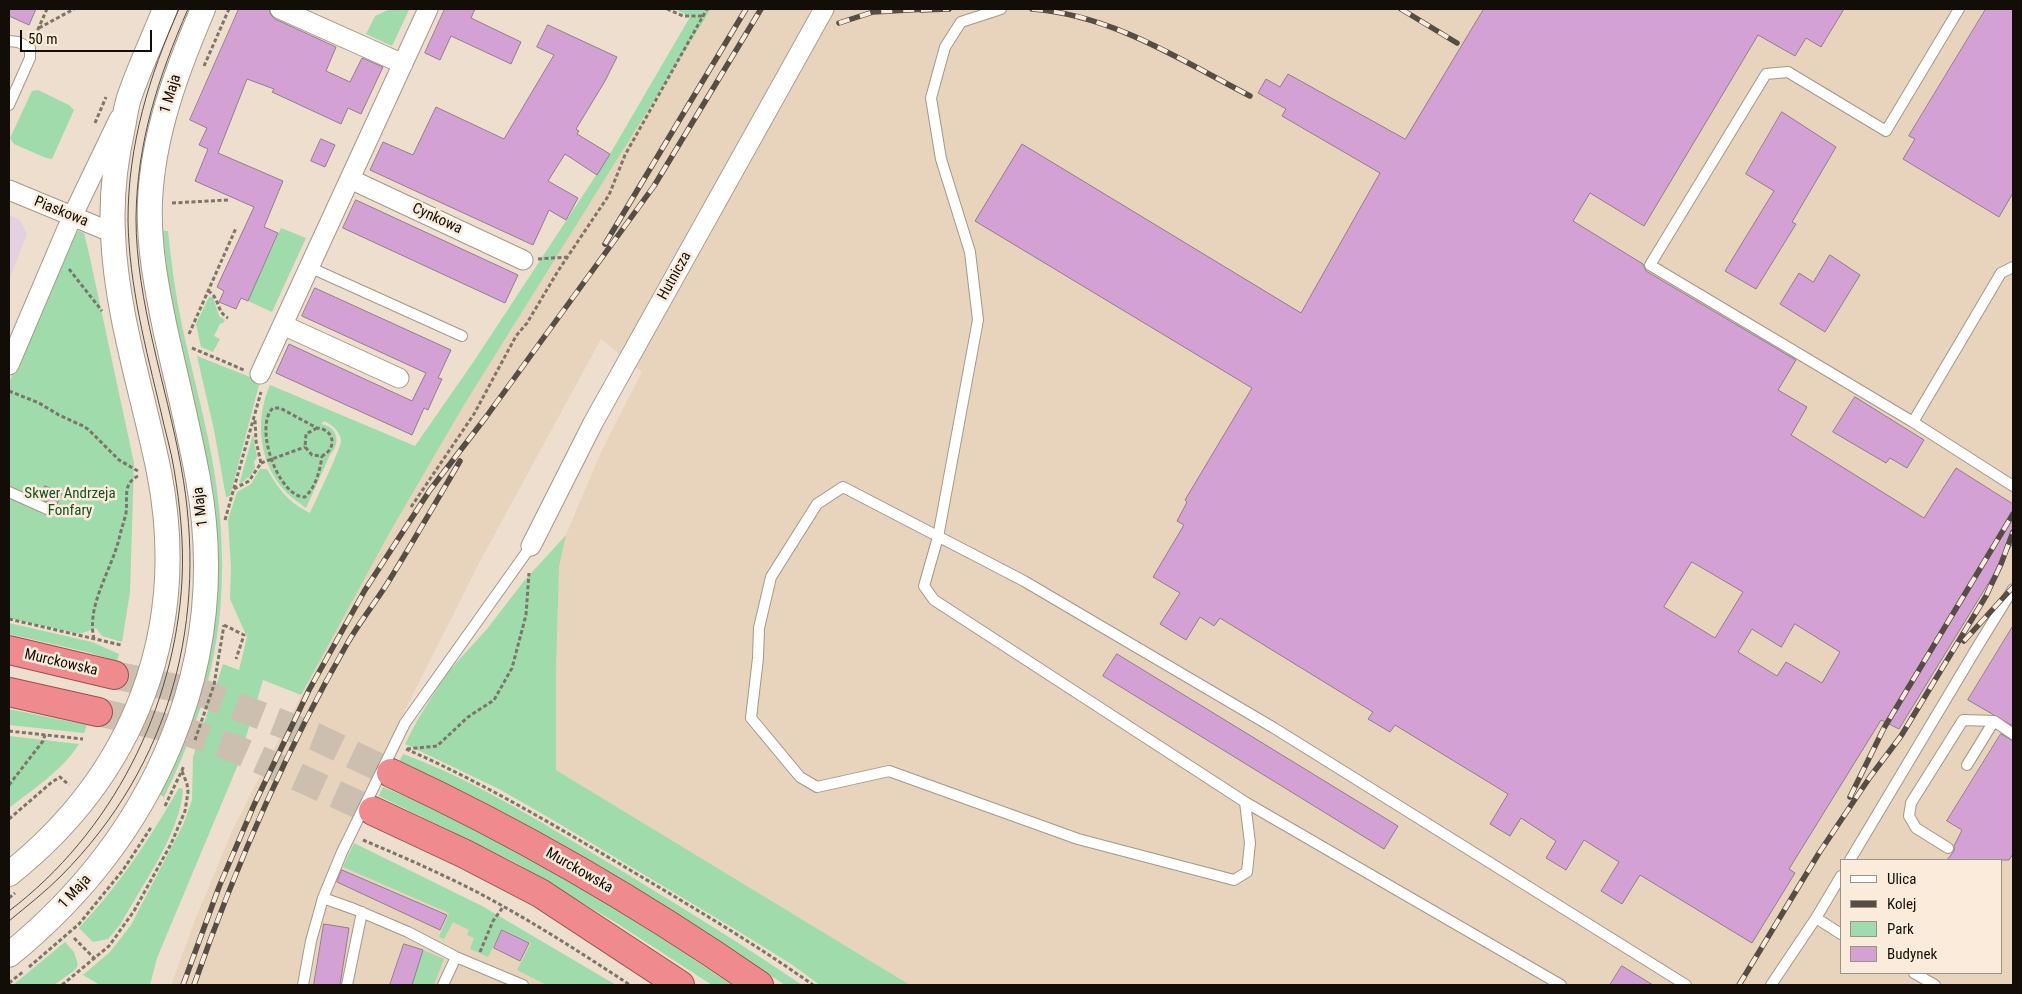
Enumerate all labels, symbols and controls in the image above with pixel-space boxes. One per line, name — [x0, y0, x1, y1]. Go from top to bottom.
scale bar — [22, 20, 155, 52]
text: 50 m — [28, 30, 58, 48]
street label: 1 Maja — [157, 72, 185, 116]
street label: Piaskowa — [31, 193, 91, 231]
street label: Cynkowa — [409, 200, 465, 238]
street label: Hutnicza — [654, 249, 696, 303]
park label: Skwer Andrzeja Fonfary — [24, 485, 116, 520]
street label: 1 Maja — [190, 486, 212, 528]
street label: Murckowska — [23, 646, 99, 680]
street label: Murckowska — [542, 845, 616, 897]
legend — [1840, 859, 2002, 974]
text: Ulica — [1887, 870, 1916, 888]
street label: 1 Maja — [55, 871, 95, 913]
text: Kolej — [1887, 895, 1916, 913]
text: Park — [1887, 920, 1914, 938]
text: Budynek — [1887, 945, 1937, 963]

